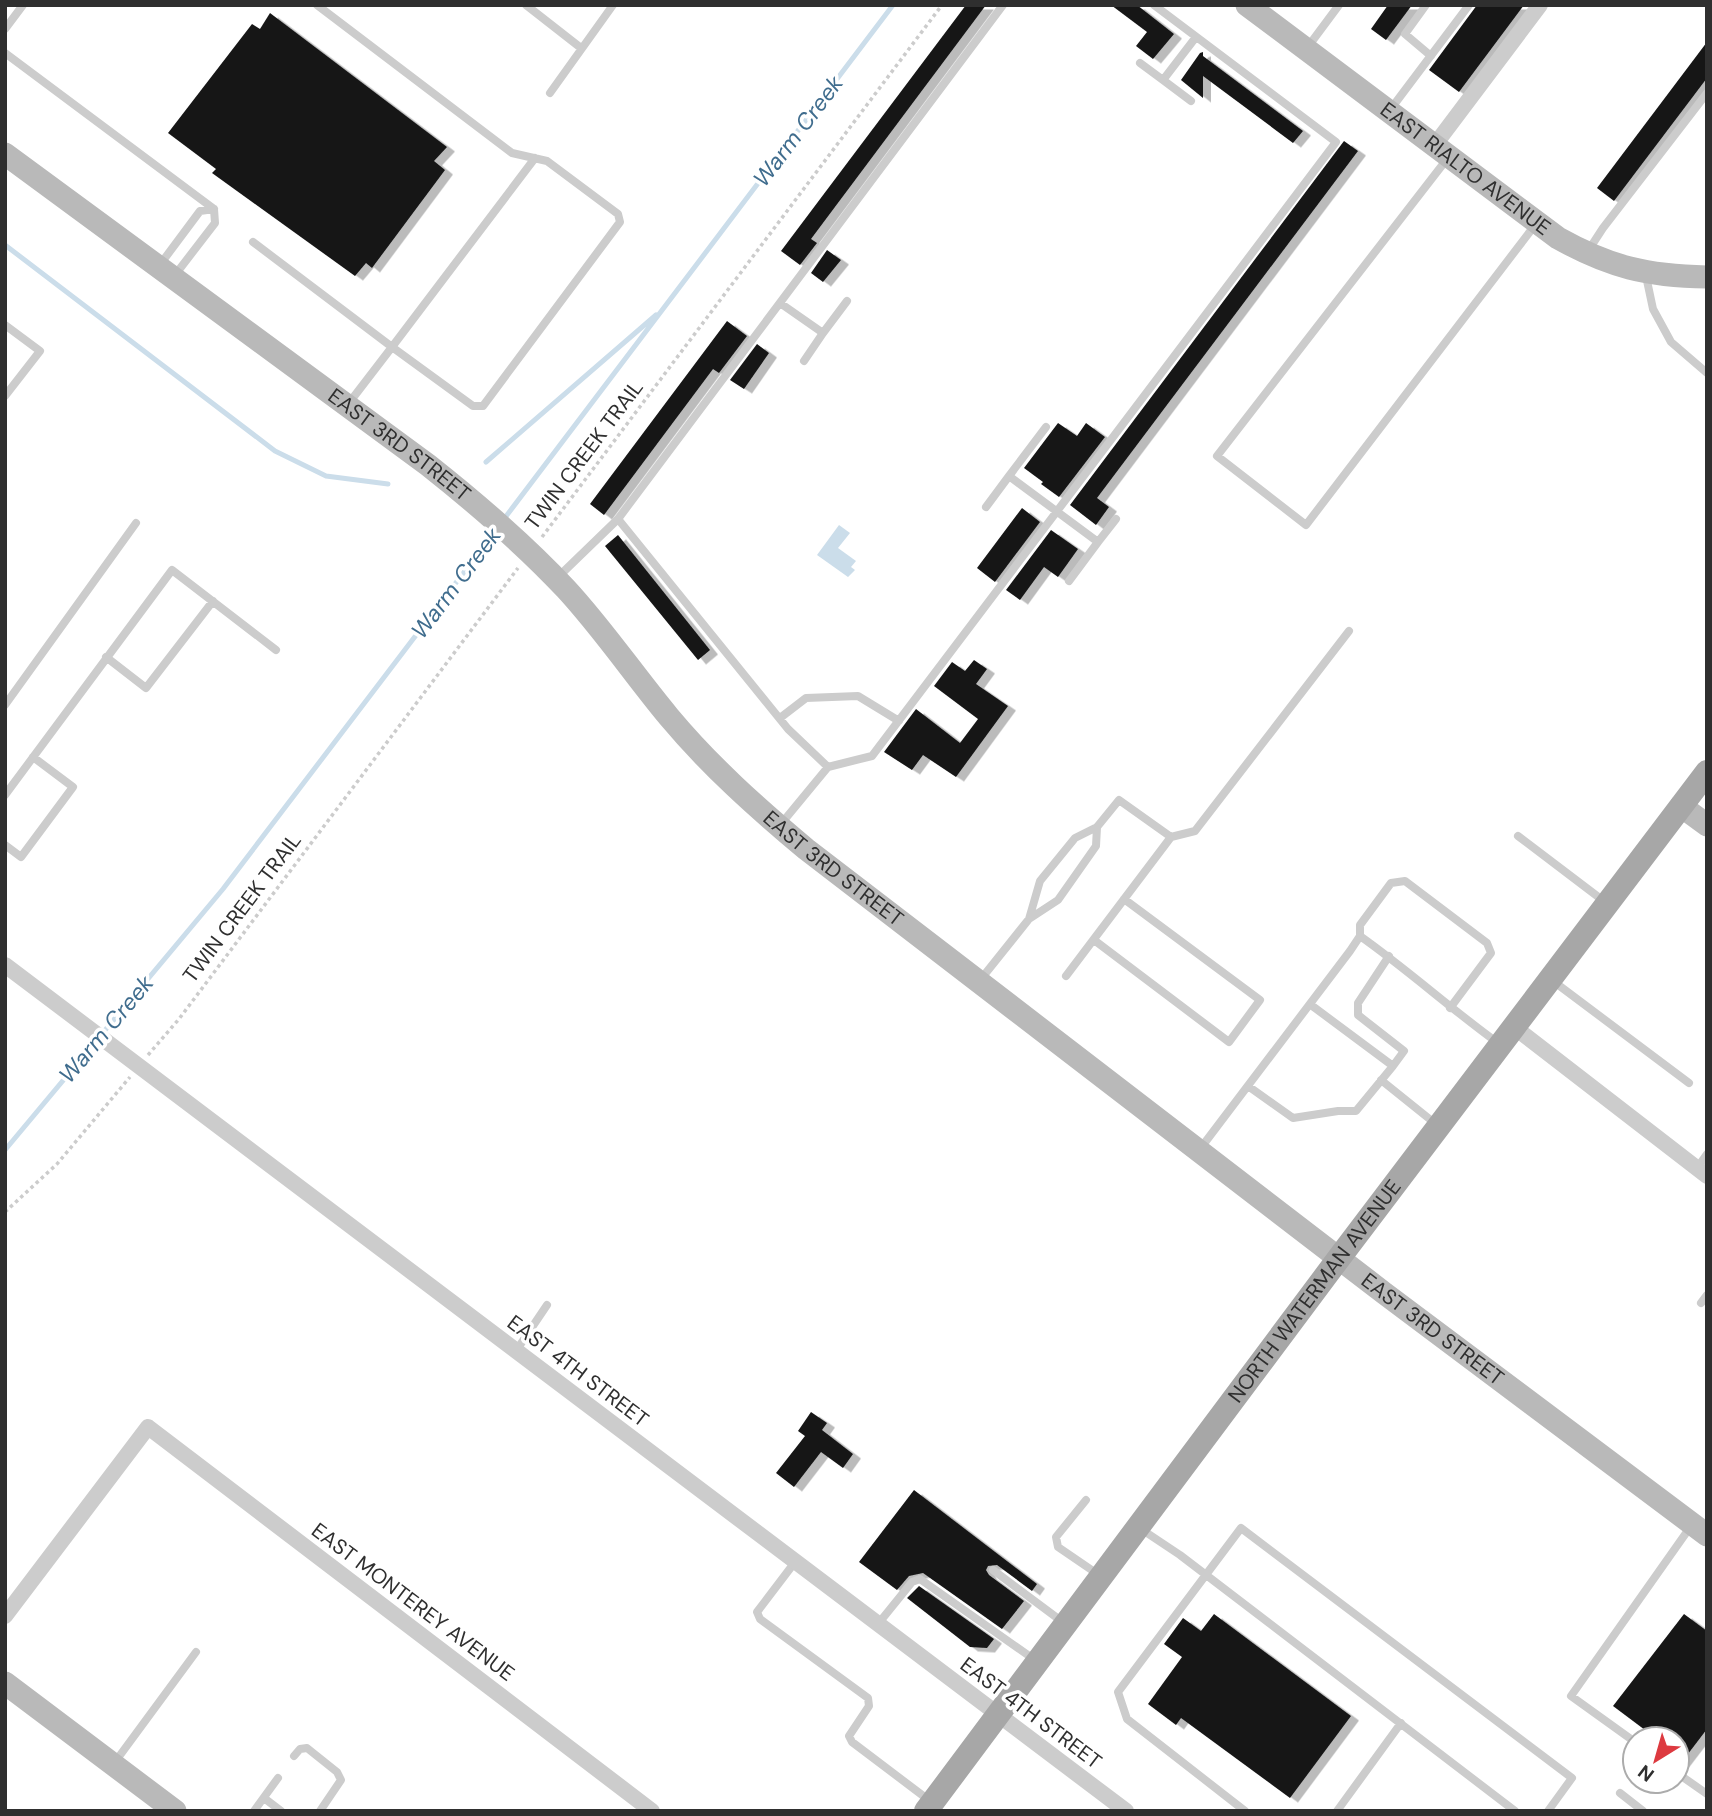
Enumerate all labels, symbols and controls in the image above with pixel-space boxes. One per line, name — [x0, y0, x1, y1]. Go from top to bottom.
water label: Warm Creek — [746, 69, 850, 193]
street label: EAST RIALTO AVENUE — [1375, 96, 1556, 242]
street label: TWIN CREEK TRAIL — [519, 375, 649, 535]
street label: EAST 3RD STREET — [322, 382, 477, 508]
water label: Warm Creek — [404, 521, 508, 645]
street label: EAST 3RD STREET — [757, 804, 909, 933]
street label: TWIN CREEK TRAIL — [177, 828, 307, 988]
water label: Warm Creek — [52, 969, 160, 1089]
street label: NORTH WATERMAN AVENUE — [1222, 1174, 1407, 1408]
street label: EAST 3RD STREET — [1355, 1267, 1510, 1392]
street label: EAST 4TH STREET — [502, 1309, 655, 1434]
street label: EAST MONTEREY AVENUE — [306, 1516, 520, 1688]
street label: EAST 4TH STREET — [955, 1651, 1108, 1776]
north arrow — [1621, 1725, 1691, 1795]
text: N — [1633, 1759, 1659, 1787]

